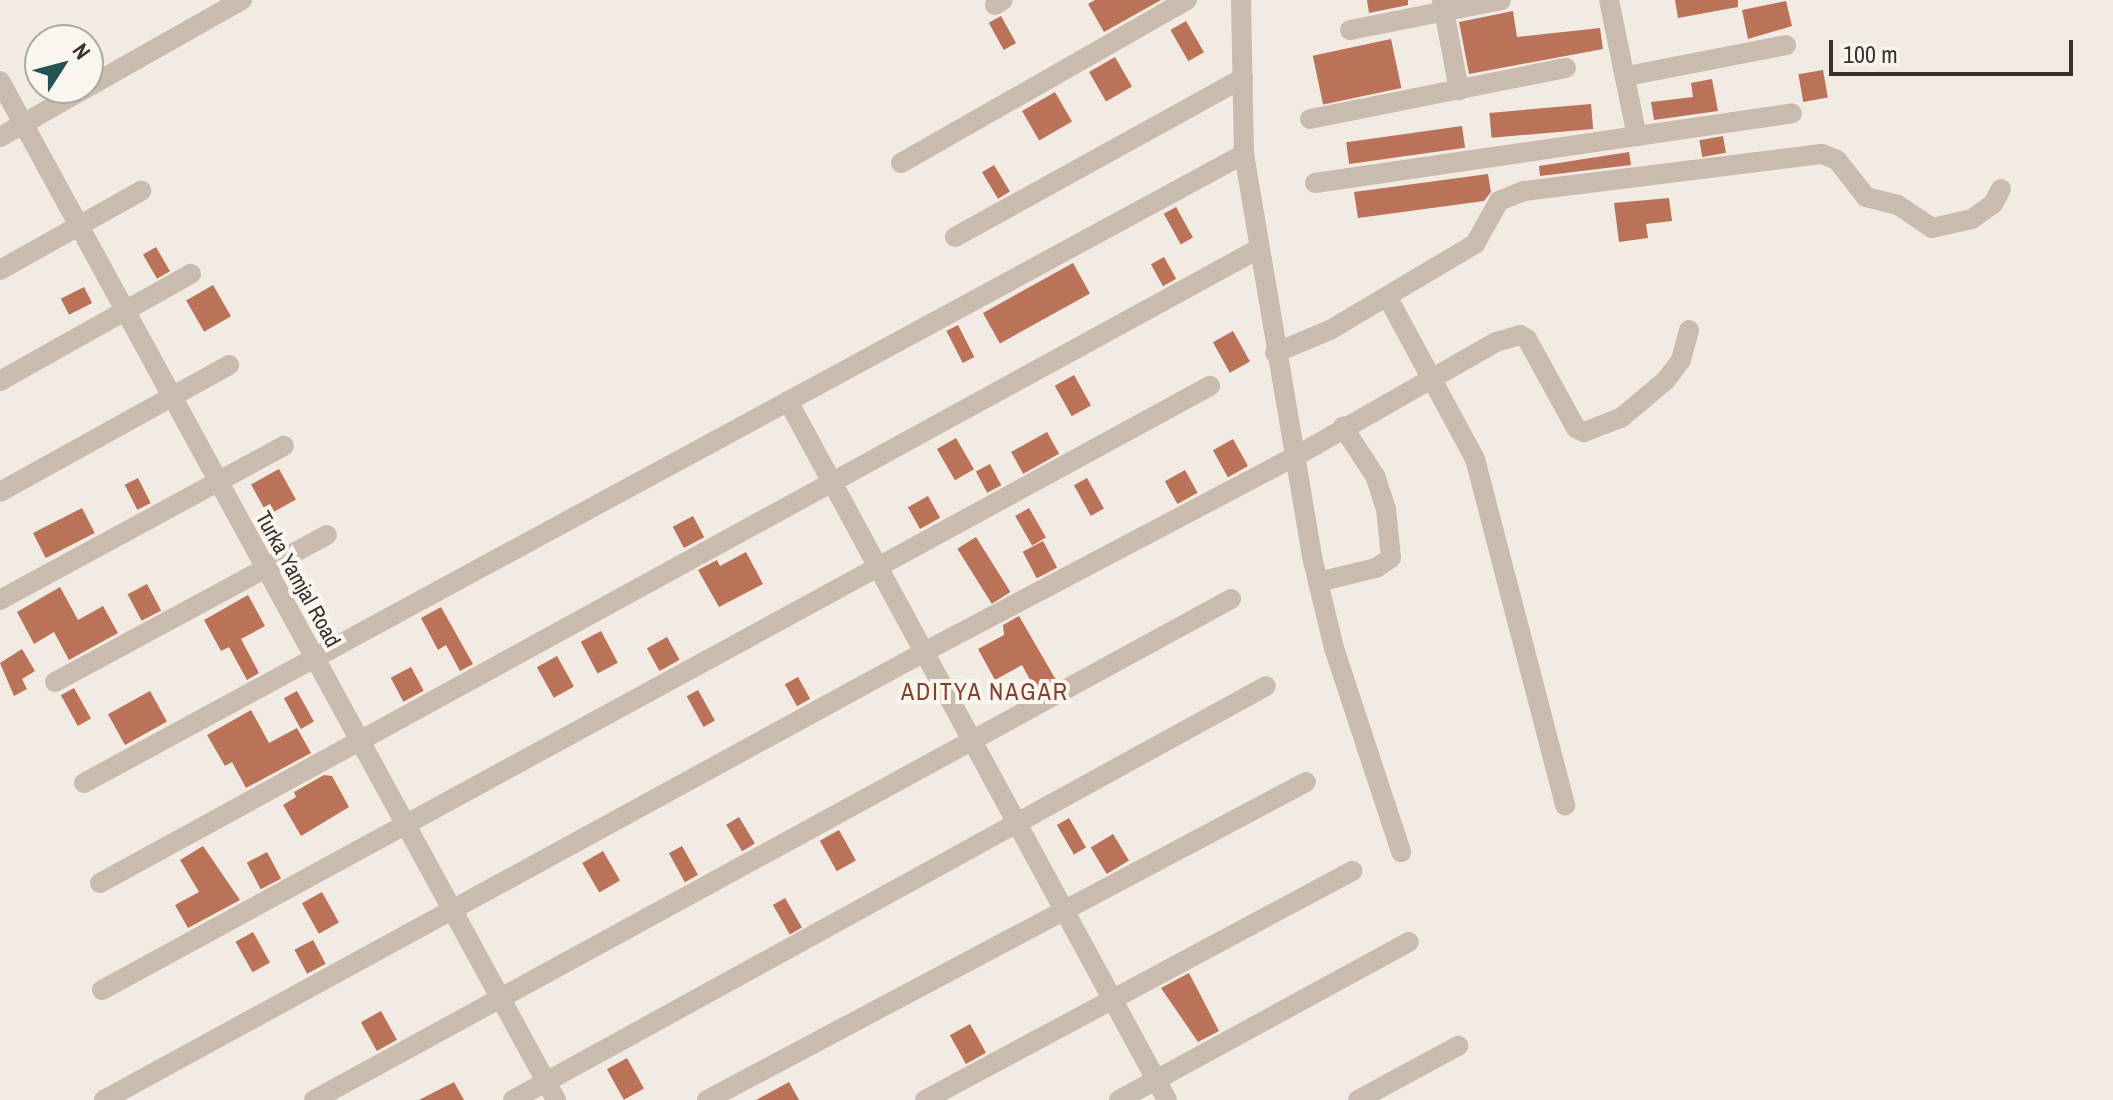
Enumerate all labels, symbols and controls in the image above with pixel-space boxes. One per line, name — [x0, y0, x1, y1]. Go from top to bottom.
north arrow — [24, 24, 104, 104]
scale bar — [1833, 24, 2077, 74]
text: N — [66, 37, 98, 65]
text: 100 m — [1843, 38, 1898, 70]
street label: Turka Yamjal Road — [250, 506, 346, 652]
district label: ADITYA NAGAR — [900, 678, 1070, 706]

